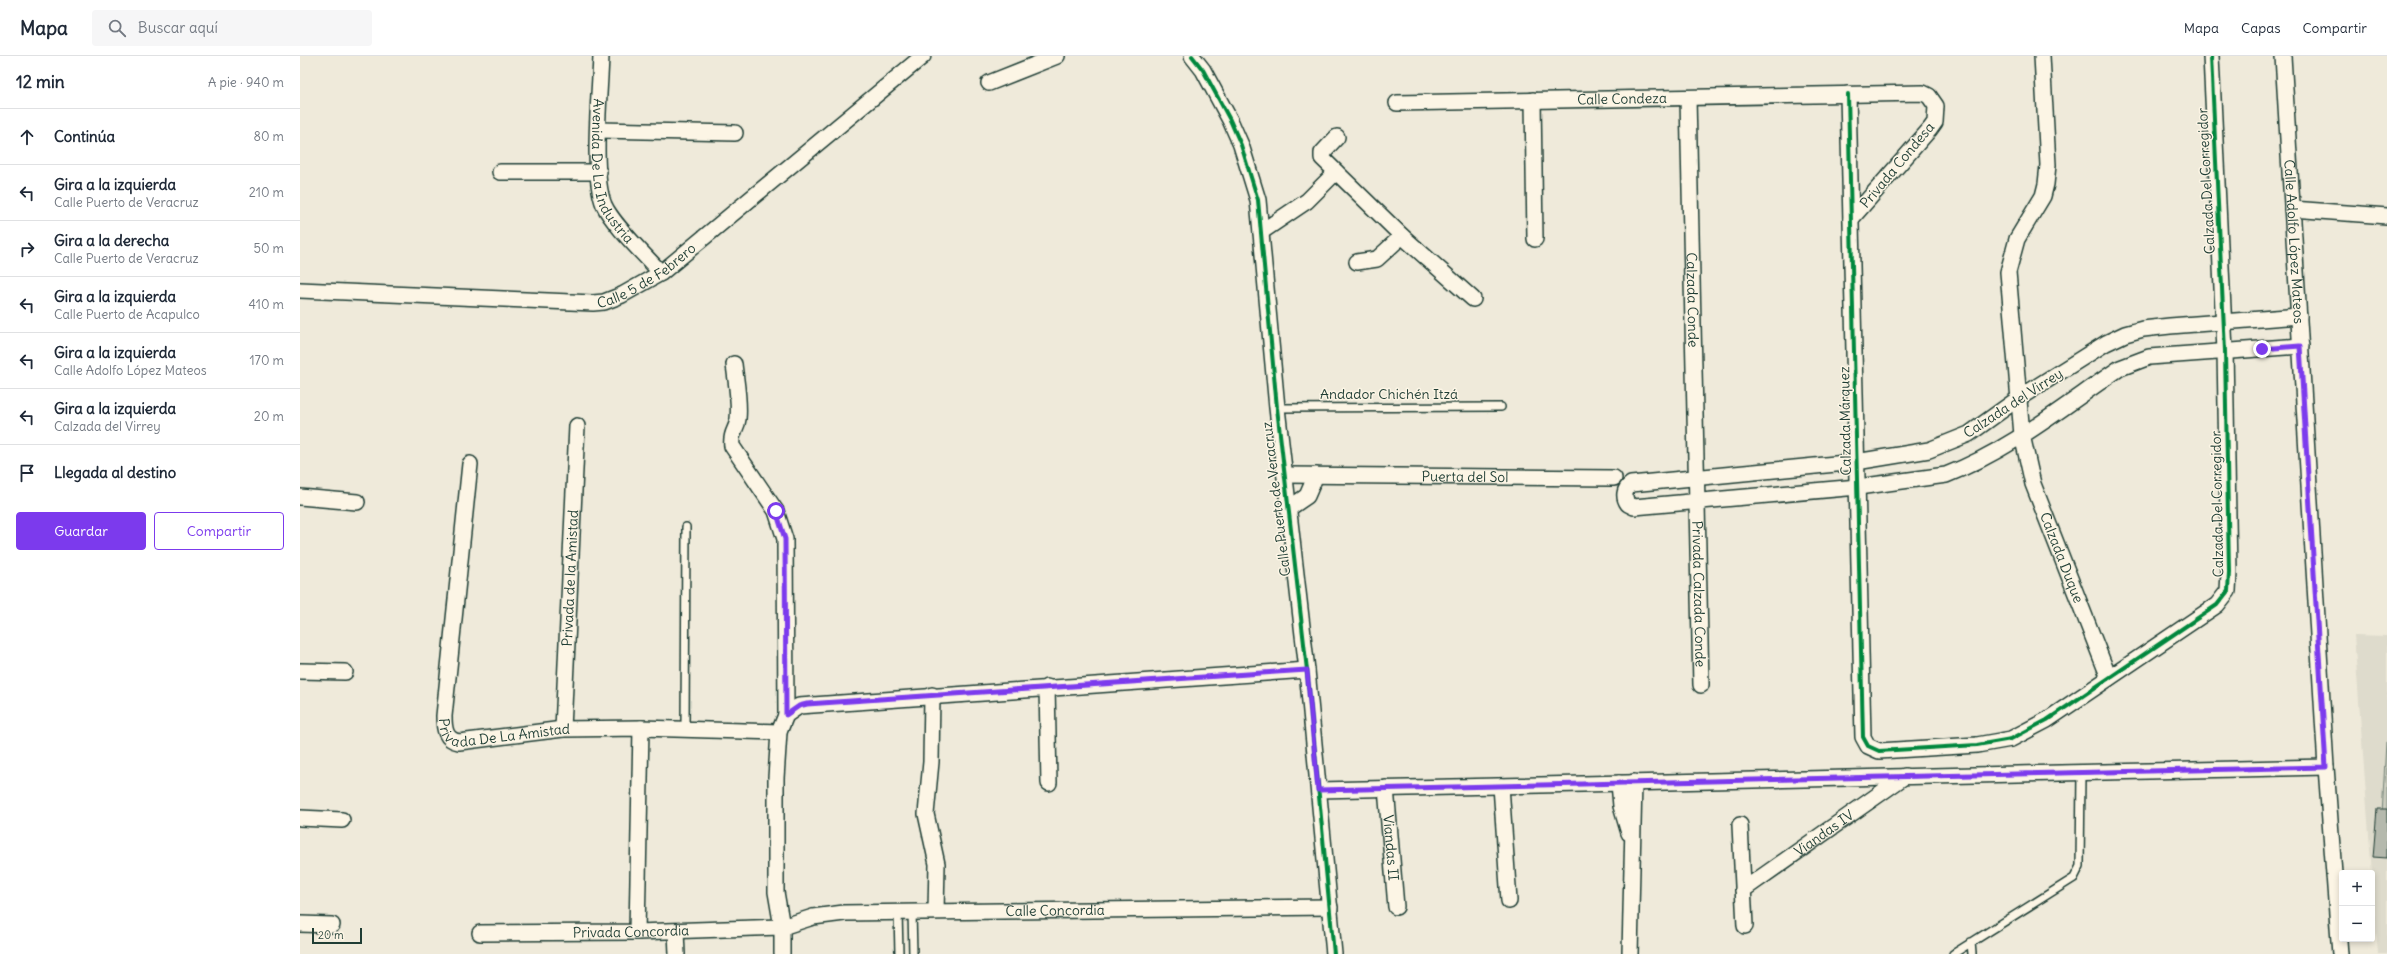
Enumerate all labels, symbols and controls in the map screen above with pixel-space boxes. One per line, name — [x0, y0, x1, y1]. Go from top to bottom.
search box — [92, 10, 372, 46]
text: Mapa — [20, 16, 68, 40]
icon: search — [106, 17, 128, 39]
text: Buscar aquí — [138, 18, 218, 37]
text: Mapa — [2184, 19, 2219, 37]
text: Capas — [2241, 19, 2281, 37]
text: Compartir — [2303, 19, 2367, 37]
text: 12 min — [16, 71, 65, 93]
text: A pie · 940 m — [208, 74, 284, 91]
street label: Calle Condeza — [1577, 89, 1667, 109]
street label: Avenida De La Industria — [588, 98, 638, 247]
street label: Calzada Del Corregidor — [2193, 107, 2219, 255]
street label: Privada Condesa — [1856, 118, 1938, 212]
icon: ahead — [16, 126, 38, 148]
text: Continúa — [54, 127, 115, 146]
text: 80 m — [253, 128, 284, 145]
street label: Calle Adolfo López Mateos — [2280, 159, 2308, 324]
text: Gira a la izquierda — [54, 175, 176, 194]
icon: left — [16, 182, 38, 204]
text: 210 m — [249, 184, 284, 201]
text: Calle Puerto de Veracruz — [54, 194, 199, 211]
text: Gira a la derecha — [54, 231, 169, 250]
icon: right — [16, 238, 38, 260]
street label: Calle 5 de Febrero — [596, 239, 699, 312]
text: 50 m — [253, 240, 284, 257]
text: Calle Puerto de Veracruz — [54, 250, 199, 267]
street label: Calzada Conde — [1682, 252, 1703, 348]
text: Gira a la izquierda — [54, 287, 176, 306]
icon: left — [16, 294, 38, 316]
text: 410 m — [248, 296, 284, 313]
text: Calle Puerto de Acapulco — [54, 306, 200, 323]
route end — [2253, 340, 2271, 358]
text: Gira a la izquierda — [54, 343, 176, 362]
icon: left — [16, 350, 38, 372]
text: 170 m — [249, 352, 284, 369]
text: Calle Adolfo López Mateos — [54, 362, 207, 379]
street label: Calzada del Virrey — [1960, 364, 2066, 442]
street label: Calzada Márquez — [1835, 366, 1855, 476]
street label: Andador Chichén Itzá — [1320, 385, 1458, 403]
text: Gira a la izquierda — [54, 399, 176, 418]
icon: left — [16, 406, 38, 428]
text: 20 m — [254, 408, 284, 425]
text: Calzada del Virrey — [54, 418, 161, 435]
street label: Calle Puerto de Veracruz — [1258, 420, 1294, 577]
street label: Calzada Del Corregidor — [2207, 430, 2227, 577]
icon: arrive — [16, 462, 38, 484]
text: Llegada al destino — [54, 463, 176, 482]
street label: Puerta del Sol — [1421, 467, 1509, 486]
route start — [767, 502, 785, 520]
street label: Privada de la Amistad — [558, 509, 582, 647]
street label: Calzada Duque — [2036, 510, 2088, 606]
button: Guardar — [16, 512, 146, 550]
button: Compartir — [154, 512, 284, 550]
street label: Privada Calzada Conde — [1688, 520, 1710, 667]
street label: Privada De La Amistad — [435, 718, 570, 751]
street label: Viandas IV — [1791, 806, 1857, 860]
street label: Viandas II — [1379, 814, 1403, 882]
map controls — [2339, 870, 2375, 942]
button: + — [2339, 870, 2375, 906]
street label: Calle Concordia — [1005, 901, 1105, 920]
button: − — [2339, 906, 2375, 942]
street label: Privada Concordia — [573, 921, 689, 941]
scale bar — [312, 926, 362, 945]
text: 20 m — [318, 928, 344, 942]

